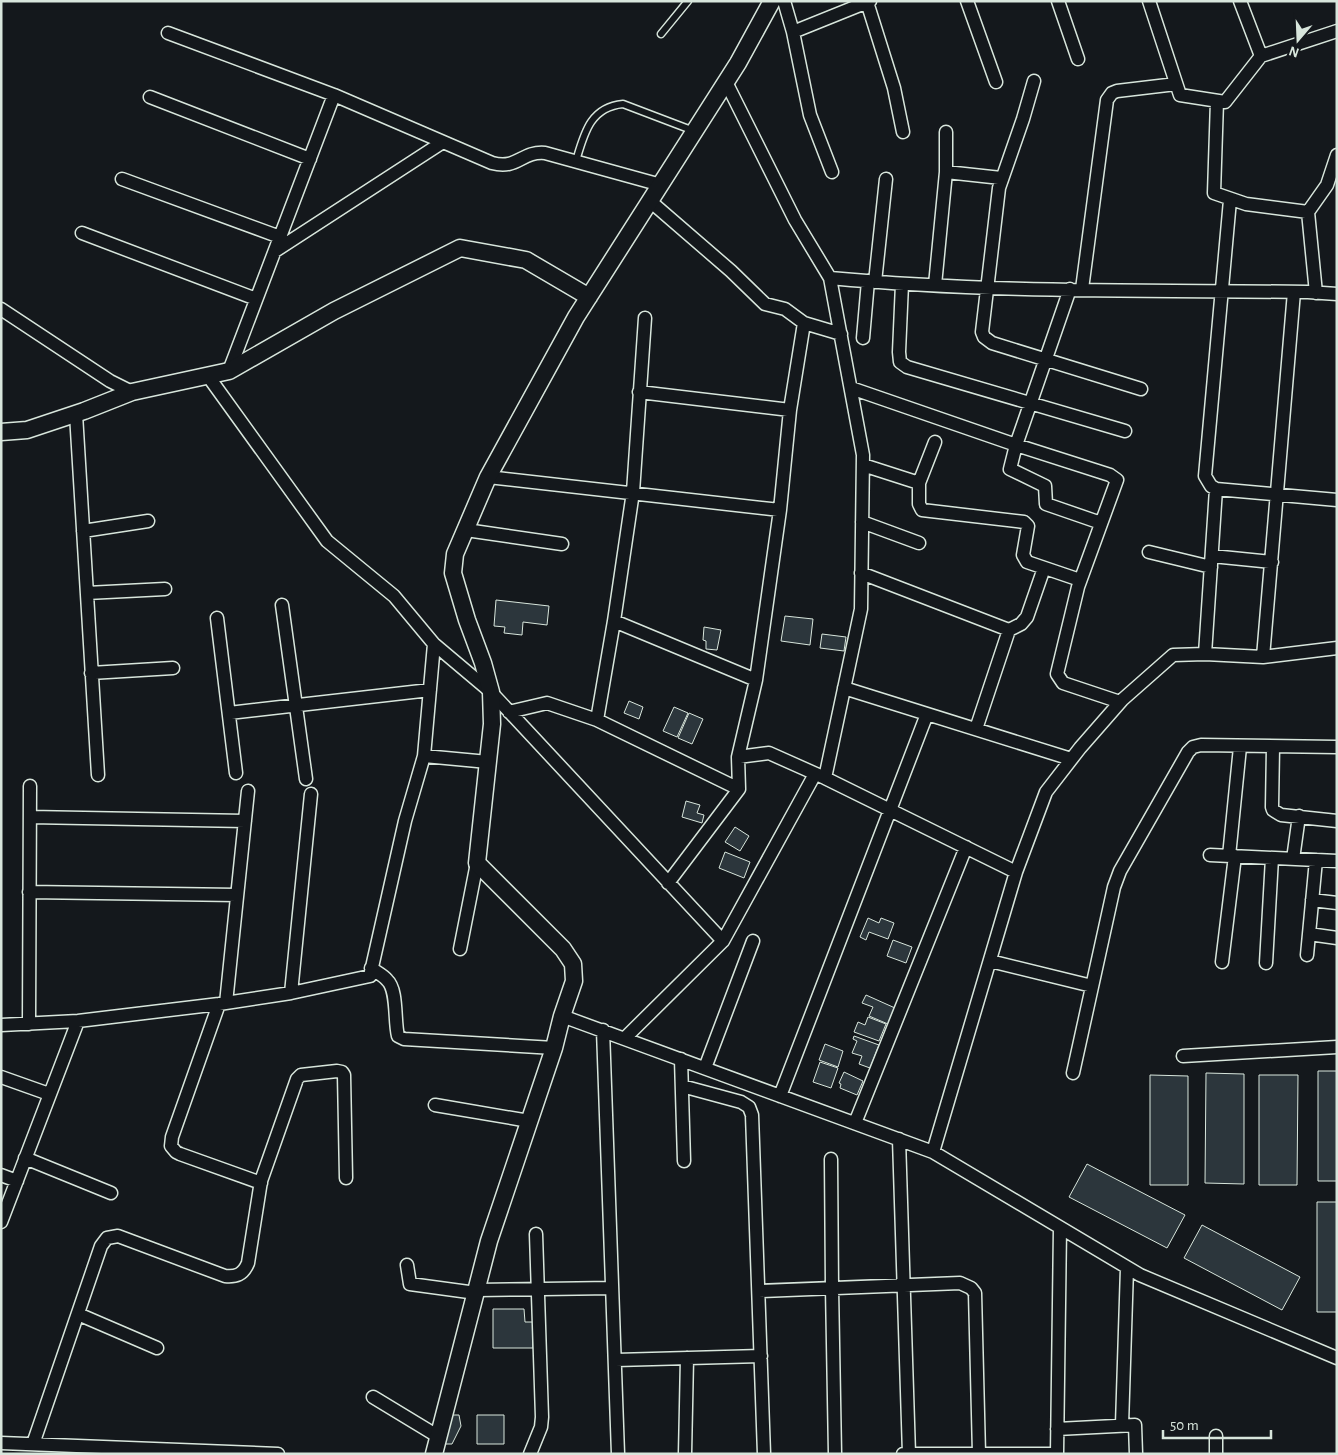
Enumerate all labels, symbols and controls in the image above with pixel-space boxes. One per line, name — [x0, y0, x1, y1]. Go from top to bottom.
north arrow — [1273, 15, 1323, 65]
text: N — [1287, 43, 1301, 60]
scale bar — [1163, 1408, 1270, 1440]
text: 50 m — [1170, 1418, 1199, 1433]

